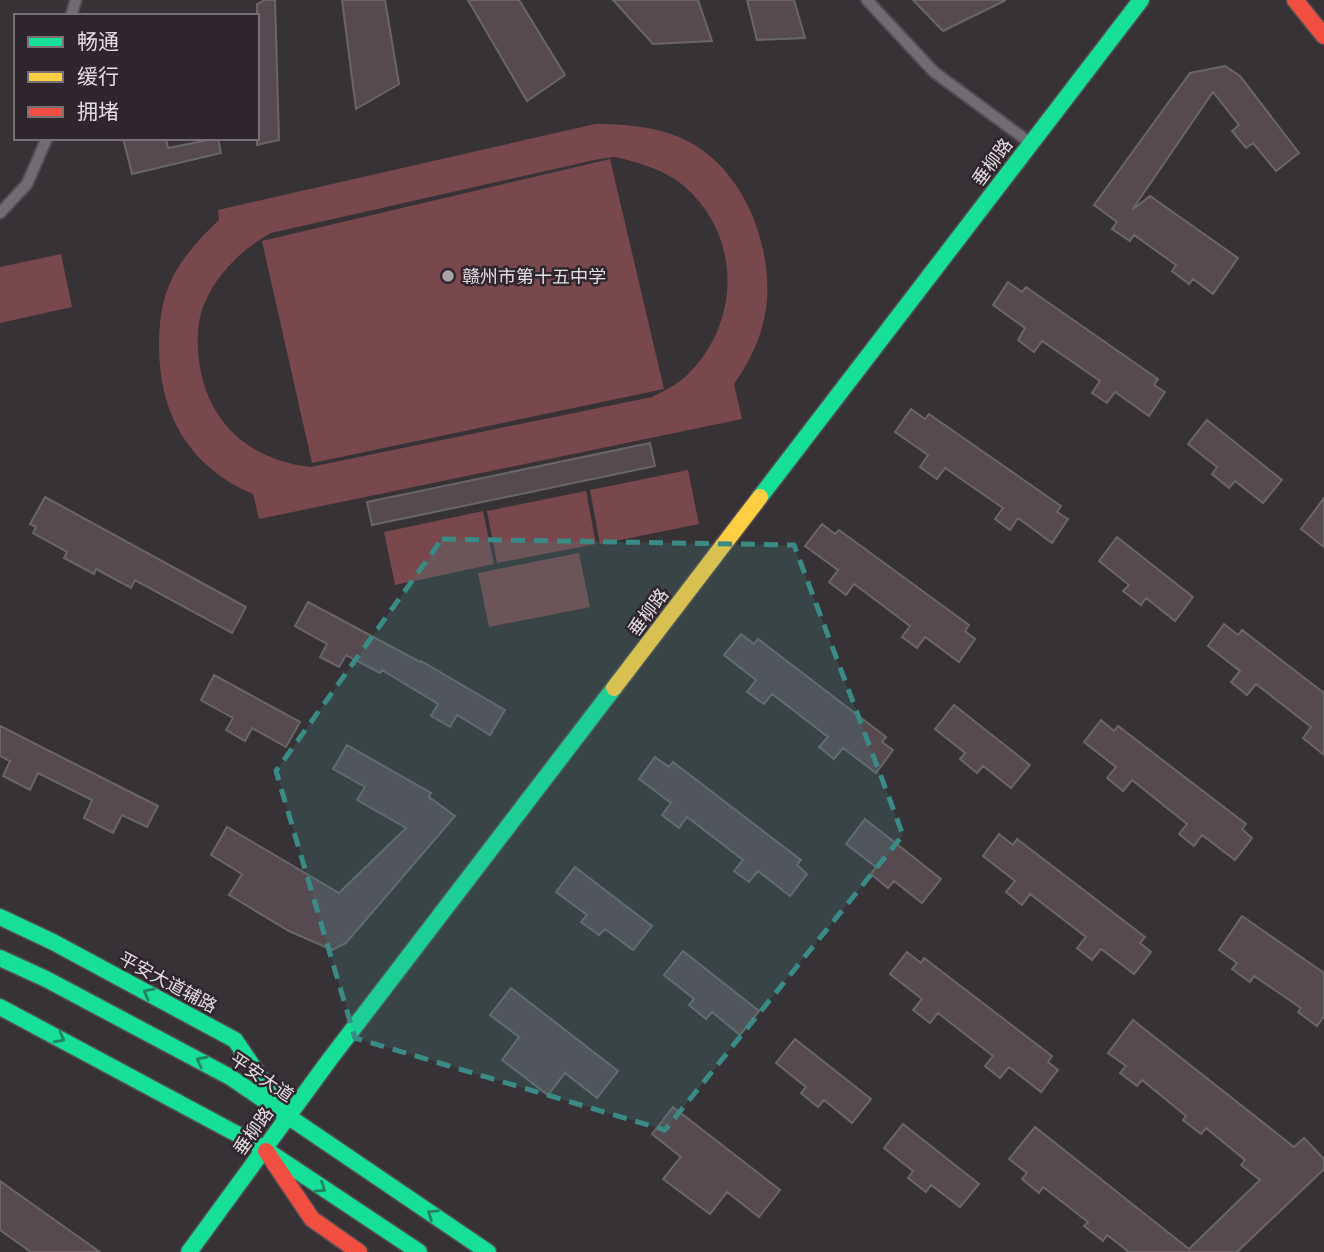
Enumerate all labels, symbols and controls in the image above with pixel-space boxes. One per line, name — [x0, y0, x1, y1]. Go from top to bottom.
legend — [14, 14, 259, 140]
text: 畅通 — [77, 29, 119, 54]
text: 缓行 — [77, 64, 119, 89]
text: 拥堵 — [77, 99, 119, 124]
street label: 垂柳路 — [967, 134, 1017, 190]
place label: 赣州市第十五中学 — [462, 266, 606, 287]
marker: 赣州市第十五中学 — [440, 268, 456, 284]
street label: 垂柳路 — [623, 584, 673, 640]
street label: 平安大道辅路 — [115, 947, 221, 1017]
one-way arrow — [143, 988, 156, 1002]
one-way arrow — [53, 1030, 66, 1043]
street label: 平安大道 — [226, 1048, 298, 1106]
one-way arrow — [196, 1056, 208, 1070]
street label: 垂柳路 — [229, 1103, 277, 1159]
one-way arrow — [314, 1180, 327, 1193]
one-way arrow — [426, 1209, 439, 1222]

